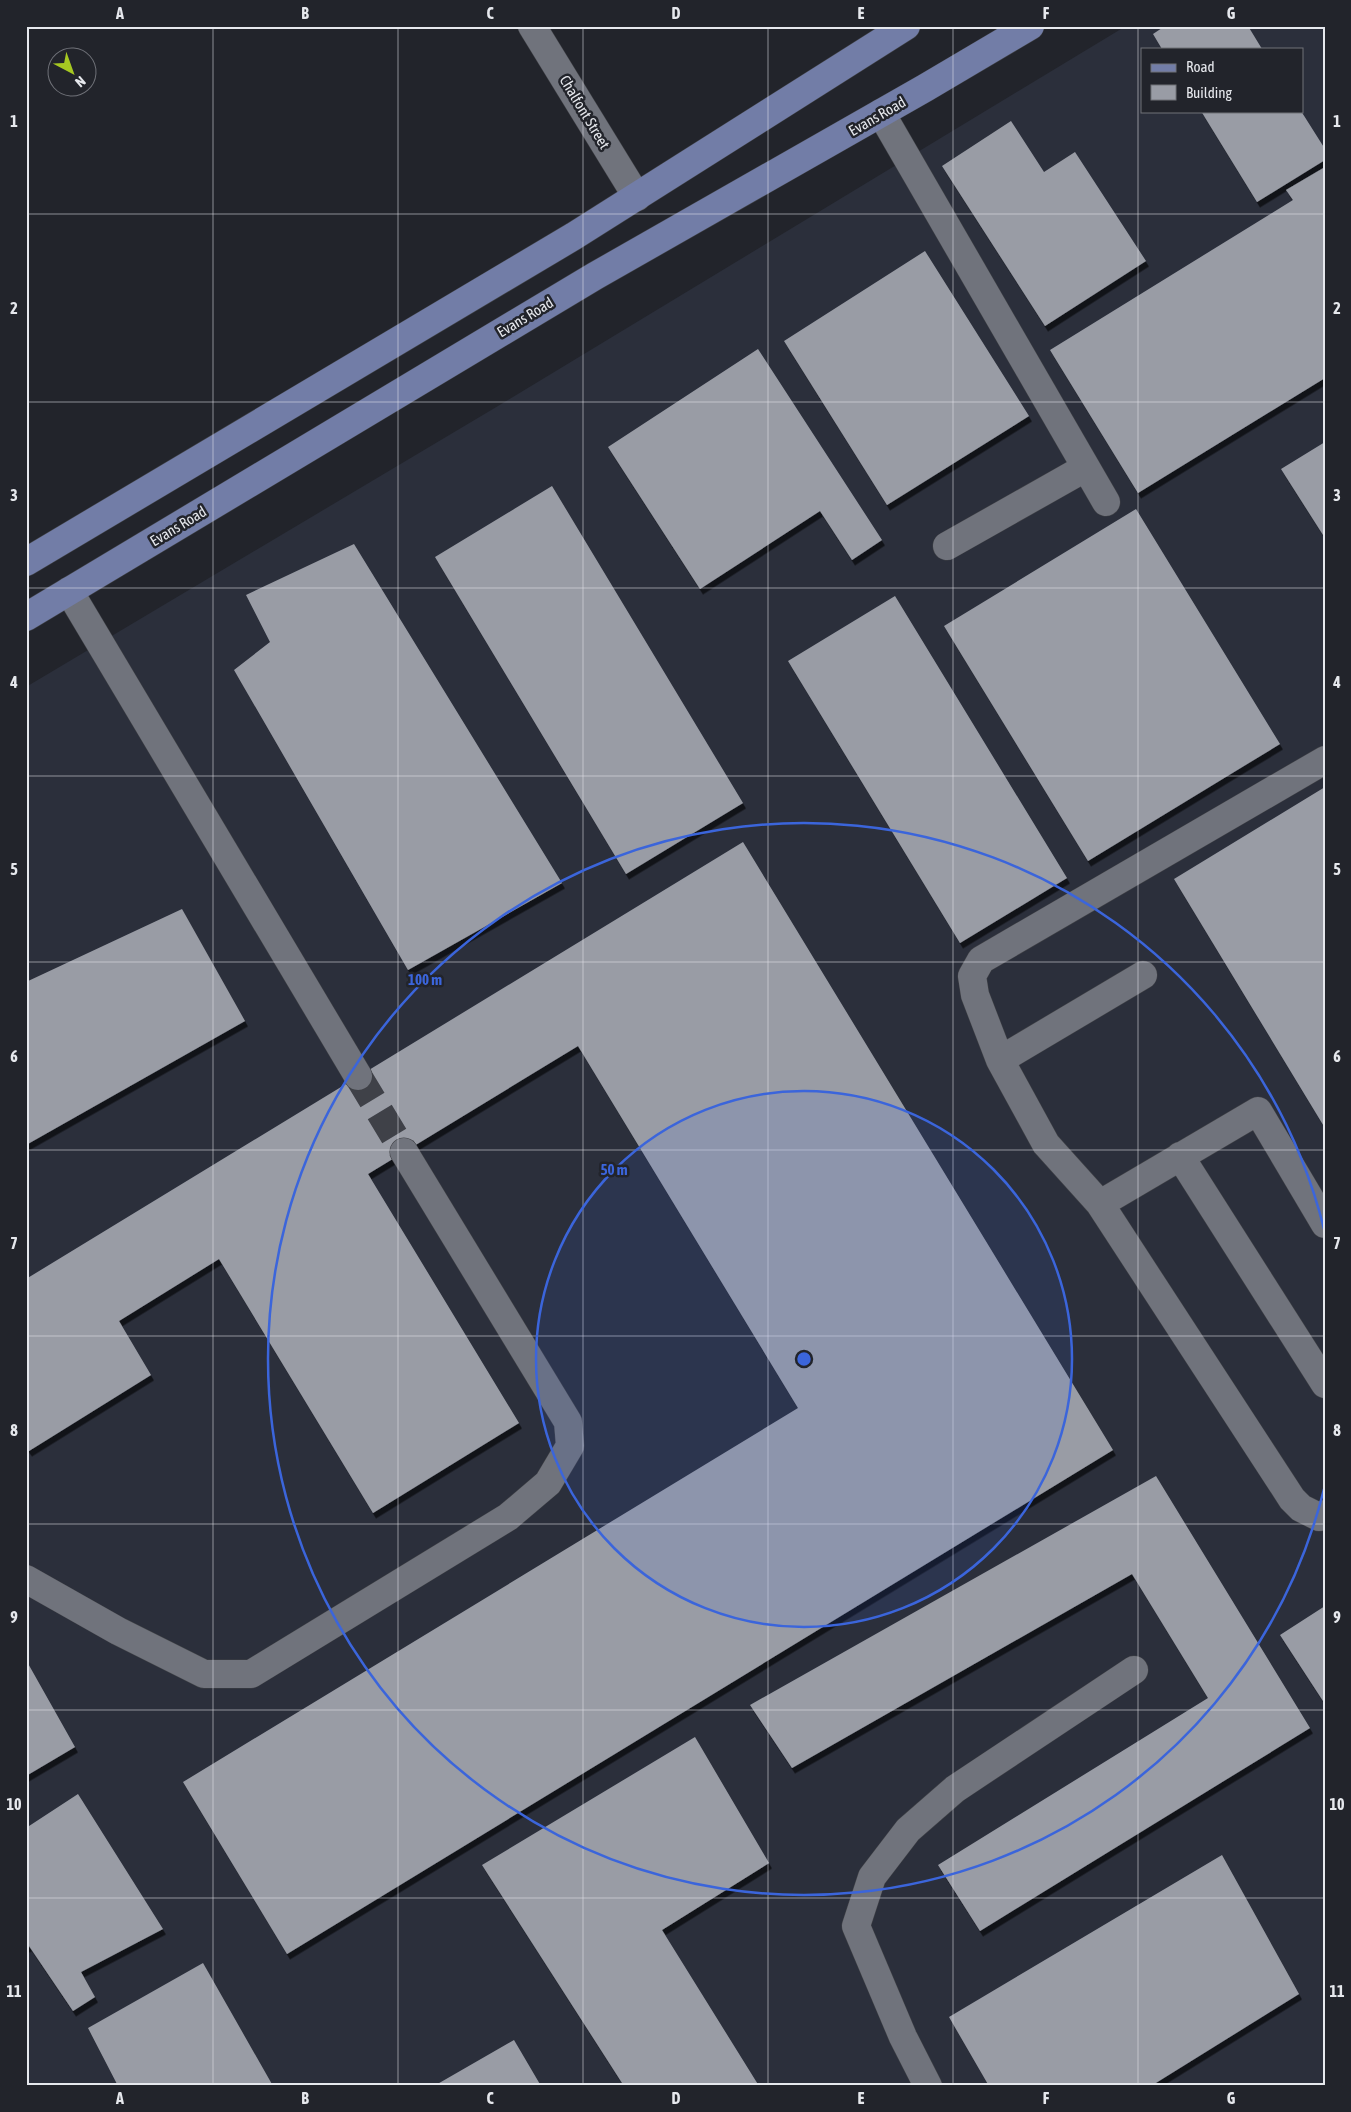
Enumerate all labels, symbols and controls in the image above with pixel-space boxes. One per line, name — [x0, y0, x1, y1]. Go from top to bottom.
text: A — [115, 4, 124, 22]
text: B — [301, 4, 309, 22]
text: C — [486, 4, 494, 22]
text: D — [672, 4, 681, 22]
text: E — [858, 4, 865, 22]
text: F — [1043, 4, 1050, 22]
text: G — [1227, 4, 1236, 22]
north arrow — [48, 48, 98, 98]
legend — [1141, 48, 1304, 112]
text: Road — [1186, 58, 1215, 75]
street label: Chalfont Street — [556, 72, 614, 152]
text: N — [72, 73, 89, 91]
text: Building — [1186, 84, 1232, 101]
street label: Evans Road — [846, 93, 908, 139]
text: 1 — [10, 112, 18, 130]
text: 1 — [1333, 112, 1341, 130]
street label: Evans Road — [494, 294, 556, 340]
text: 2 — [10, 299, 18, 317]
text: 2 — [1333, 299, 1341, 317]
text: 3 — [10, 486, 18, 504]
text: 3 — [1333, 486, 1341, 504]
street label: Evans Road — [147, 503, 209, 549]
text: 4 — [9, 673, 18, 691]
text: 4 — [1332, 673, 1341, 691]
text: 5 — [10, 860, 18, 878]
text: 5 — [1333, 860, 1341, 878]
text: 100 m — [408, 971, 442, 988]
text: 6 — [10, 1047, 18, 1065]
text: 6 — [1333, 1047, 1341, 1065]
text: 50 m — [601, 1161, 628, 1178]
text: 7 — [10, 1234, 18, 1252]
text: 7 — [1333, 1234, 1341, 1252]
centre of rings — [795, 1350, 813, 1368]
text: 8 — [10, 1421, 18, 1439]
text: 8 — [1333, 1421, 1341, 1439]
text: 9 — [10, 1608, 18, 1626]
text: 9 — [1333, 1608, 1341, 1626]
text: 10 — [6, 1795, 22, 1813]
text: 10 — [1329, 1795, 1345, 1813]
text: 11 — [6, 1982, 22, 2000]
text: 11 — [1329, 1982, 1345, 2000]
text: A — [115, 2089, 124, 2107]
text: B — [301, 2089, 309, 2107]
text: C — [486, 2089, 494, 2107]
text: D — [672, 2089, 681, 2107]
text: E — [858, 2089, 865, 2107]
text: F — [1043, 2089, 1050, 2107]
text: G — [1227, 2089, 1236, 2107]

